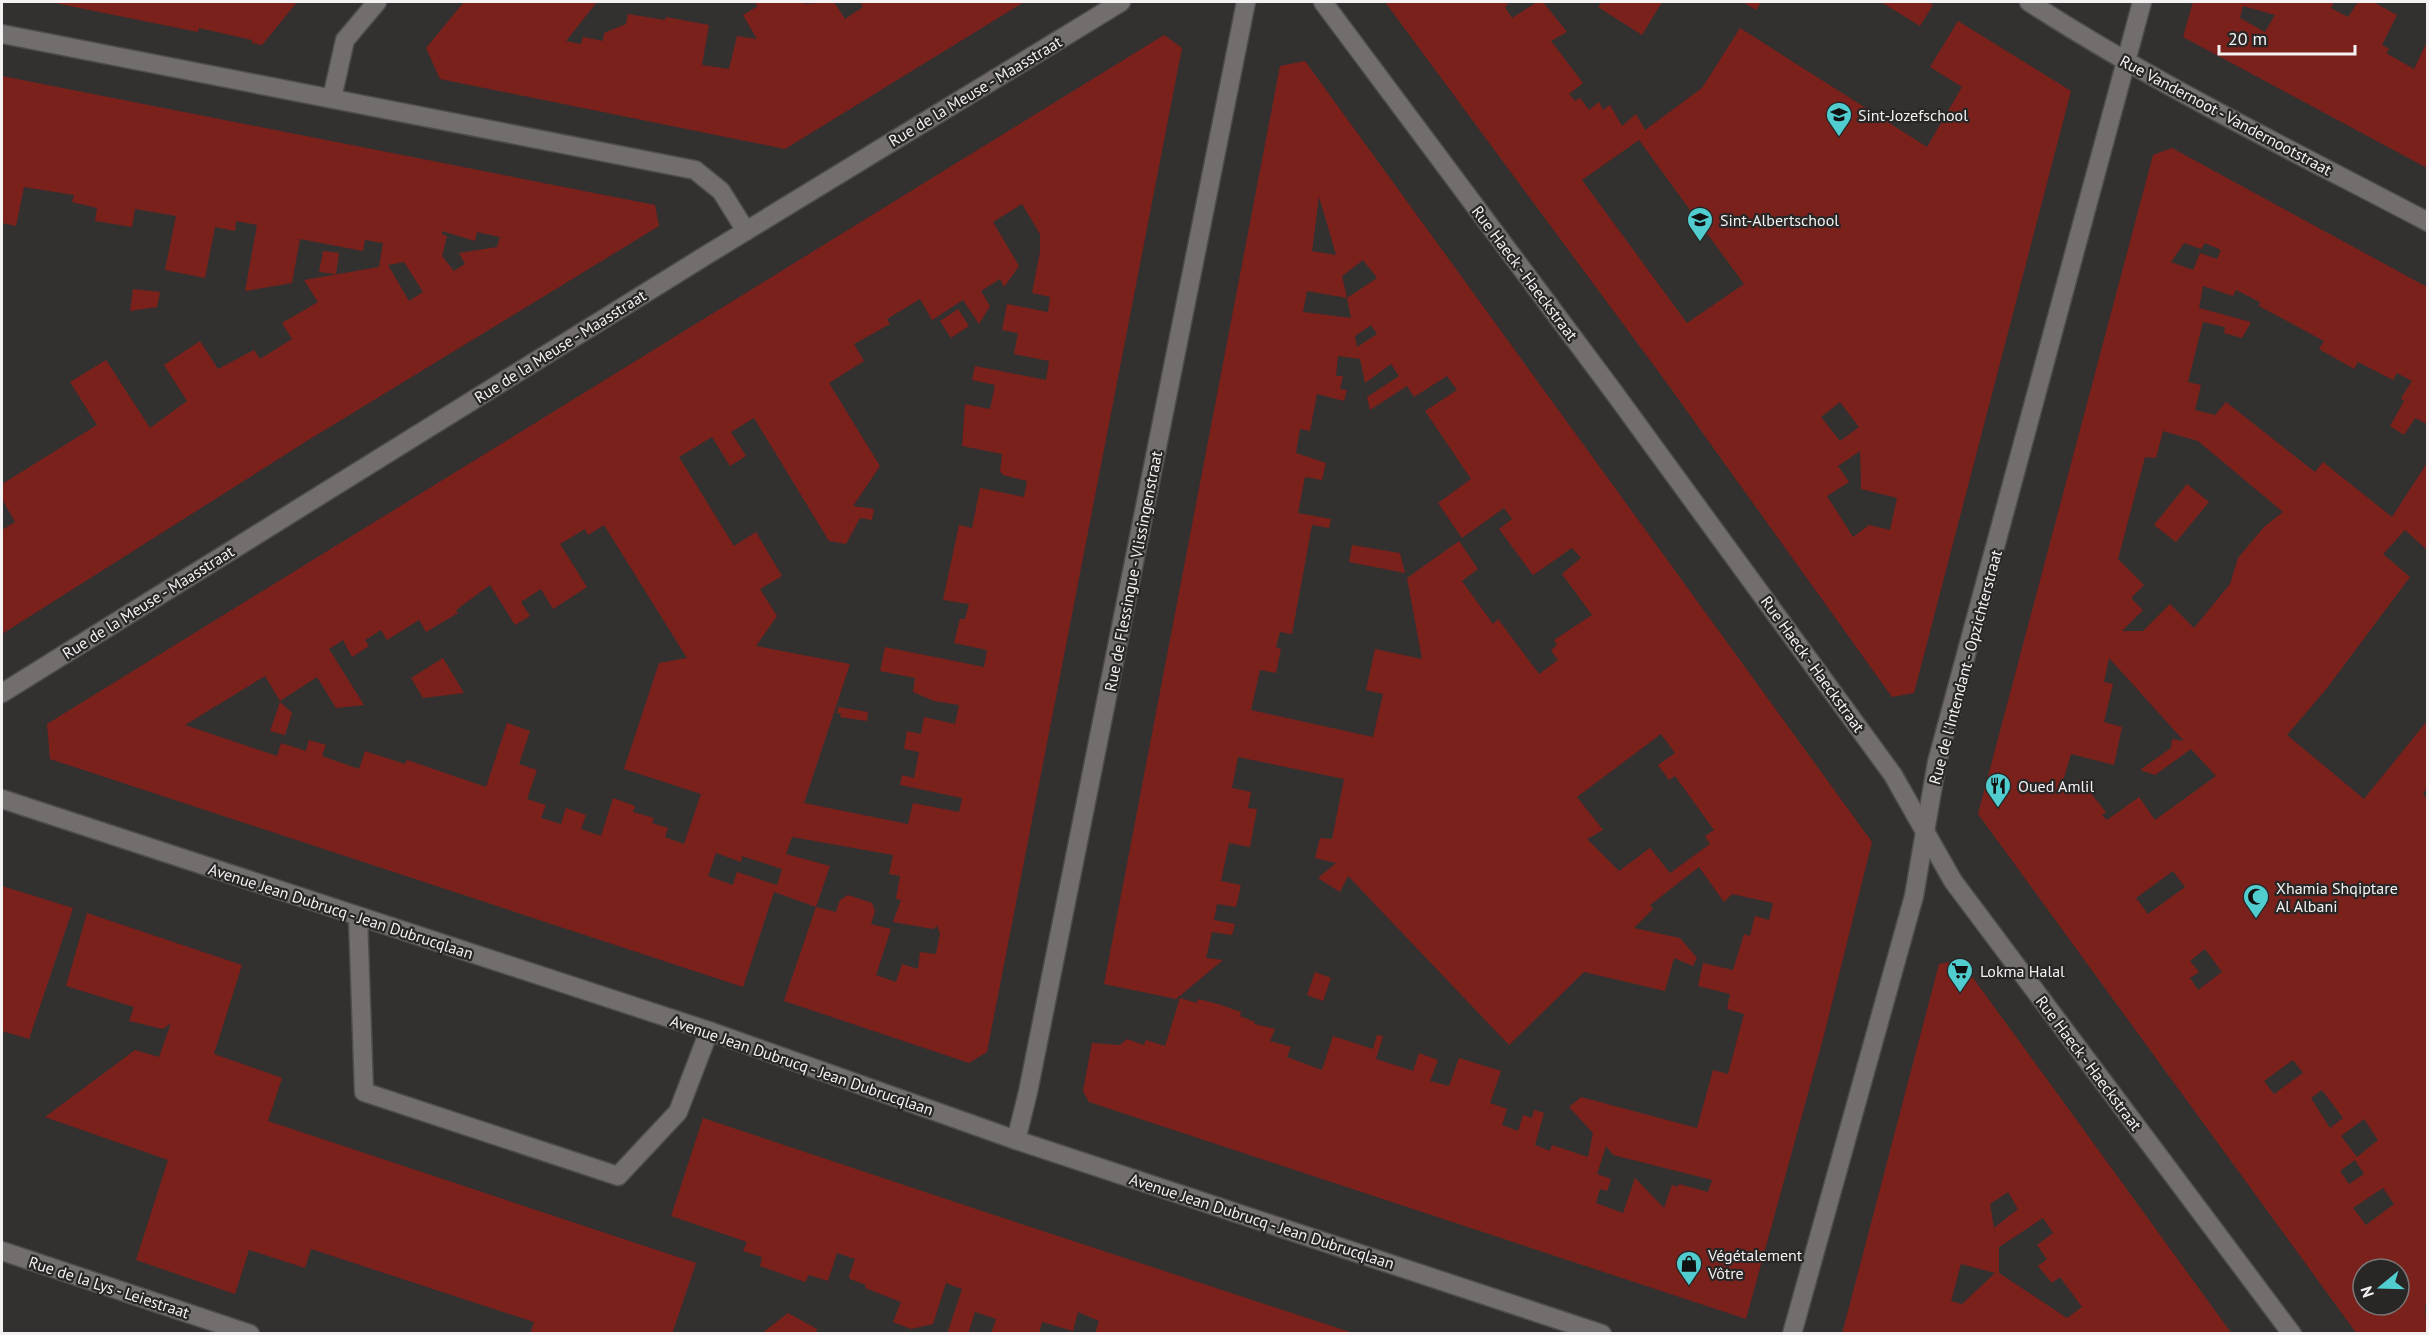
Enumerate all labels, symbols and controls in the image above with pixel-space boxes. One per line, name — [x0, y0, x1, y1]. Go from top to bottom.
scale bar — [2219, 18, 2356, 56]
text: 20 m — [2228, 27, 2267, 50]
street label: Rue de la Meuse - Maasstraat — [885, 31, 1066, 151]
street label: Rue Vandernoot - Vandernootstraat — [2117, 51, 2336, 180]
school or university icon: Sint-Jozefschool — [1824, 100, 1854, 138]
place label: Sint-Jozefschool — [1858, 105, 1968, 125]
street label: Rue Haeck - Haeckstraat — [1468, 202, 1583, 345]
school or university icon: Sint-Albertschool — [1685, 205, 1715, 243]
place label: Sint-Albertschool — [1720, 210, 1839, 230]
street label: Rue de la Meuse - Maasstraat — [471, 285, 650, 407]
street label: Rue de Flessingue - Vlissingenstraat — [1100, 449, 1166, 693]
street label: Rue de la Meuse - Maasstraat — [59, 541, 238, 663]
street label: Rue de l'Intendant - Opzichterstraat — [1924, 547, 2006, 786]
street label: Rue Haeck - Haeckstraat — [1757, 592, 1870, 737]
restaurant icon: Oued Amlil — [1983, 771, 2013, 809]
place label: Oued Amlil — [2018, 776, 2094, 796]
street label: Avenue Jean Dubrucq - Jean Dubrucqlaan — [206, 859, 476, 963]
place label: Xhamia Shqiptare Al Albani — [2276, 878, 2398, 916]
mosque icon: Xhamia Shqiptare Al Albani — [2241, 882, 2271, 920]
supermarket icon: Lokma Halal — [1945, 956, 1975, 994]
place label: Lokma Halal — [1980, 961, 2065, 981]
street label: Rue Haeck - Haeckstraat — [2032, 992, 2147, 1135]
street label: Avenue Jean Dubrucq - Jean Dubrucqlaan — [668, 1010, 936, 1120]
street label: Avenue Jean Dubrucq - Jean Dubrucqlaan — [1127, 1169, 1397, 1273]
place label: Végétalement Vôtre — [1707, 1245, 1803, 1283]
shop icon: Végétalement Vôtre — [1674, 1249, 1704, 1287]
street label: Rue de la Lys - Leiestraat — [26, 1252, 192, 1323]
north arrow — [2351, 1257, 2411, 1317]
text: N — [2356, 1284, 2378, 1300]

